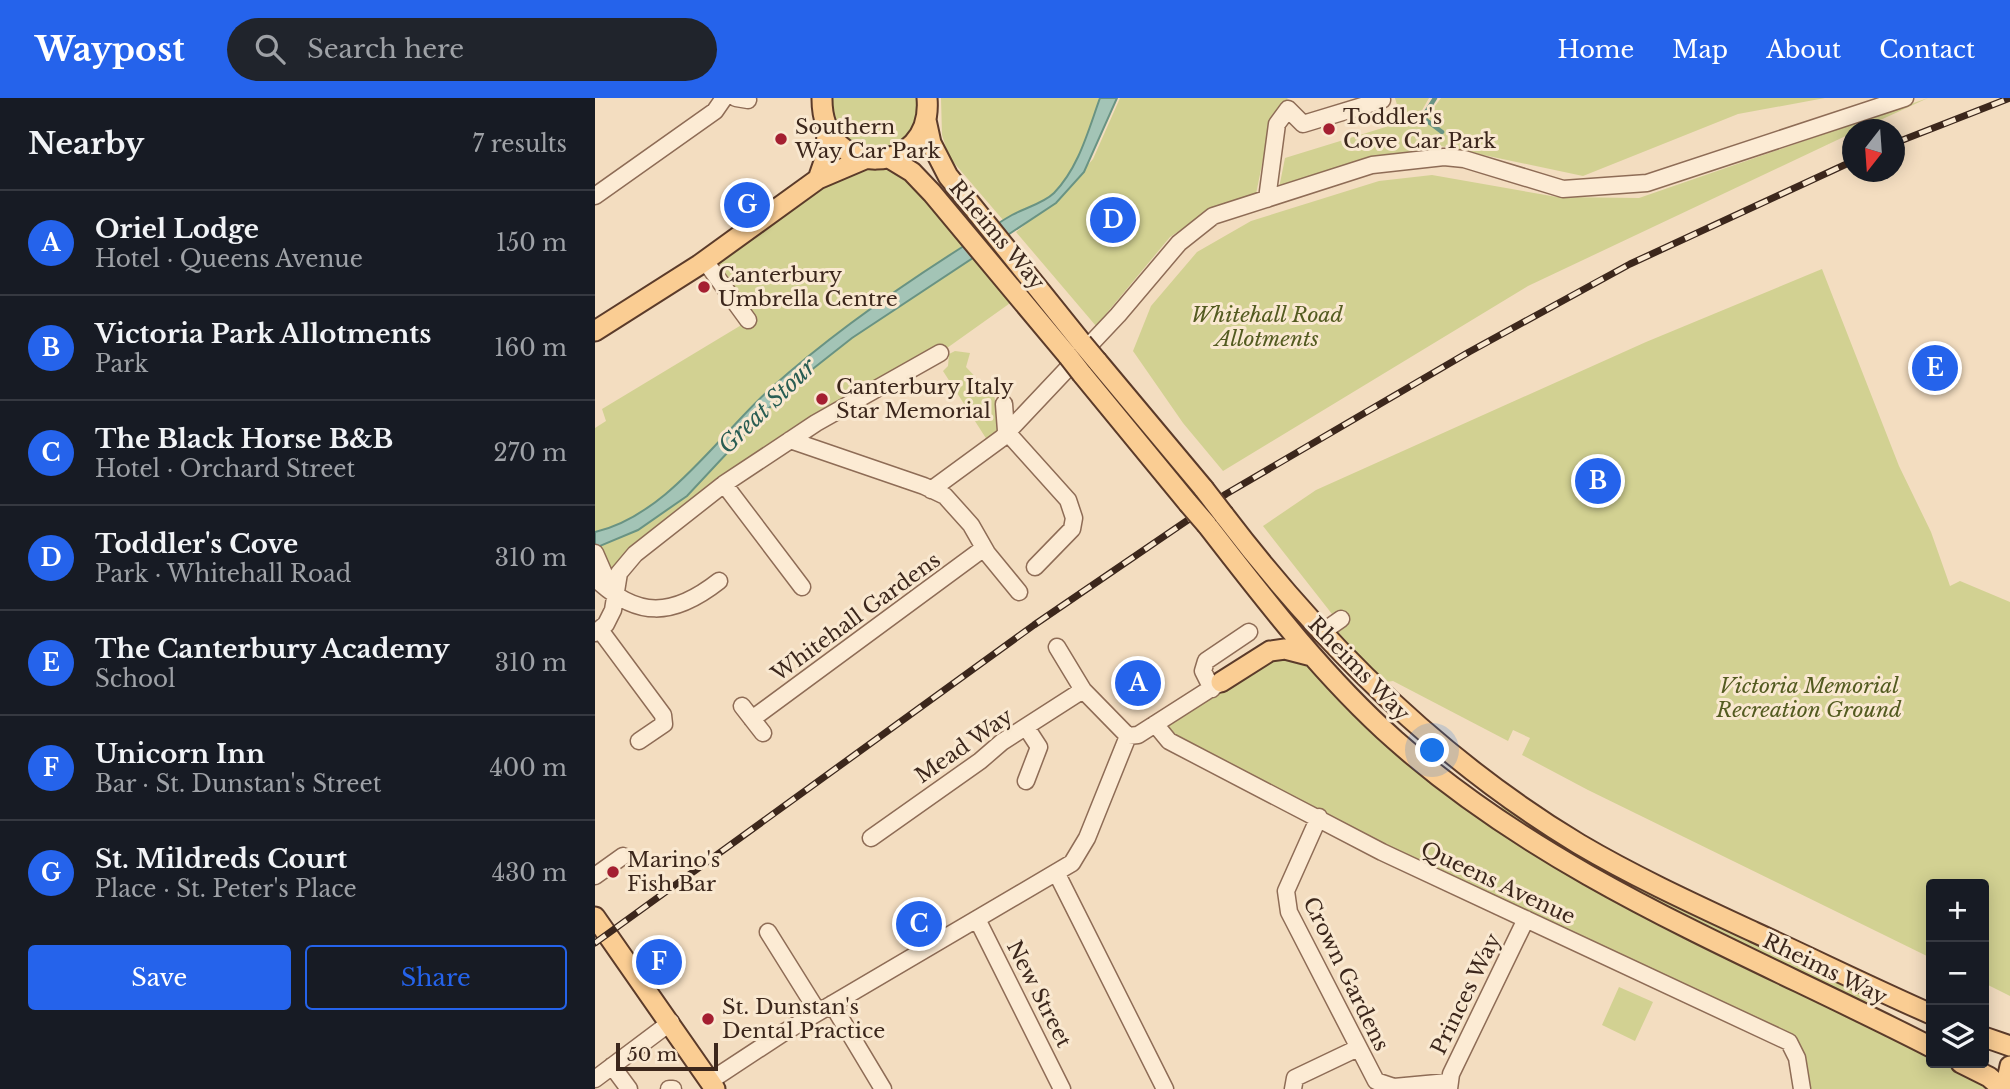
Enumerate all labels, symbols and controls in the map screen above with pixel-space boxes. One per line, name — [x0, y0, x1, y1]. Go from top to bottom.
search box — [227, 18, 717, 81]
text: Waypost — [35, 29, 185, 70]
icon: search — [251, 30, 289, 68]
text: Search here — [307, 33, 464, 65]
text: Home — [1558, 35, 1634, 64]
text: Map — [1672, 35, 1728, 64]
text: About — [1766, 35, 1841, 64]
text: Contact — [1879, 35, 1975, 64]
place label: Toddler's Cove Car Park — [1343, 104, 1496, 154]
place label: Southern Way Car Park — [794, 114, 941, 164]
north arrow — [1842, 119, 1905, 182]
marker: Toddler's Cove Car Park — [1321, 121, 1337, 137]
text: Nearby — [28, 125, 144, 162]
text: 7 results — [472, 130, 567, 158]
marker: Southern Way Car Park — [773, 131, 789, 147]
street label: Rheims Way — [944, 175, 1051, 295]
pin: G — [724, 179, 770, 231]
pin: D — [1090, 194, 1136, 246]
text: Oriel Lodge — [95, 213, 259, 245]
text: A — [42, 229, 60, 257]
text: 150 m — [496, 229, 567, 257]
text: Hotel · Queens Avenue — [95, 245, 363, 273]
place label: Canterbury Umbrella Centre — [718, 262, 898, 312]
marker: Canterbury Umbrella Centre — [696, 279, 712, 295]
park label: Whitehall Road Allotments — [1191, 302, 1343, 352]
text: Victoria Park Allotments — [95, 318, 431, 350]
text: B — [42, 334, 60, 362]
text: 160 m — [494, 334, 567, 362]
pin: E — [1912, 342, 1958, 394]
text: Park — [95, 350, 148, 378]
water label: Great Stour — [712, 352, 823, 459]
place label: Canterbury Italy Star Memorial — [836, 374, 1014, 424]
marker: Canterbury Italy Star Memorial — [814, 391, 830, 407]
text: The Black Horse B&B — [95, 423, 393, 455]
text: C — [42, 439, 60, 467]
text: 270 m — [494, 439, 567, 467]
text: Hotel · Orchard Street — [95, 455, 355, 483]
pin: B — [1575, 455, 1621, 507]
text: Toddler's Cove — [95, 528, 298, 560]
text: D — [40, 544, 62, 572]
text: 310 m — [495, 544, 567, 572]
street label: Whitehall Gardens — [766, 547, 945, 688]
text: Park · Whitehall Road — [95, 560, 351, 588]
street label: Rheims Way — [1303, 611, 1416, 727]
text: The Canterbury Academy — [95, 633, 450, 665]
text: E — [42, 649, 60, 677]
text: 310 m — [495, 649, 567, 677]
pin: A — [1115, 657, 1161, 709]
text: School — [95, 665, 176, 693]
park label: Victoria Memorial Recreation Ground — [1715, 673, 1902, 723]
street label: Mead Way — [910, 703, 1018, 789]
your location — [1415, 733, 1449, 767]
text: Unicorn Inn — [95, 738, 265, 770]
text: F — [43, 754, 59, 782]
text: 400 m — [489, 754, 567, 782]
text: Bar · St. Dunstan's Street — [95, 770, 381, 798]
street label: Queens Avenue — [1417, 836, 1579, 930]
text: St. Mildreds Court — [95, 843, 347, 875]
place label: Marino's Fish Bar — [627, 847, 720, 897]
text: G — [41, 859, 61, 887]
text: 430 m — [492, 859, 567, 887]
marker: Marino's Fish Bar — [605, 864, 621, 880]
text: Place · St. Peter's Place — [95, 875, 357, 903]
map controls — [1926, 879, 1989, 1068]
button: + — [1926, 879, 1989, 942]
street label: Crown Gardens — [1297, 893, 1395, 1055]
pin: C — [896, 898, 942, 950]
street label: Rheims Way — [1759, 928, 1892, 1011]
street label: Princes Way — [1425, 929, 1507, 1059]
pin: F — [636, 936, 682, 988]
street label: New Street — [1001, 936, 1077, 1052]
button: − — [1926, 942, 1989, 1005]
button: Save — [28, 945, 291, 1010]
button: Share — [305, 945, 567, 1010]
place label: St. Dunstan's Dental Practice — [722, 994, 885, 1044]
button: layers — [1926, 1005, 1989, 1068]
marker: St. Dunstan's Dental Practice — [700, 1011, 716, 1027]
scale bar — [616, 1040, 717, 1072]
text: 50 m — [627, 1043, 677, 1066]

